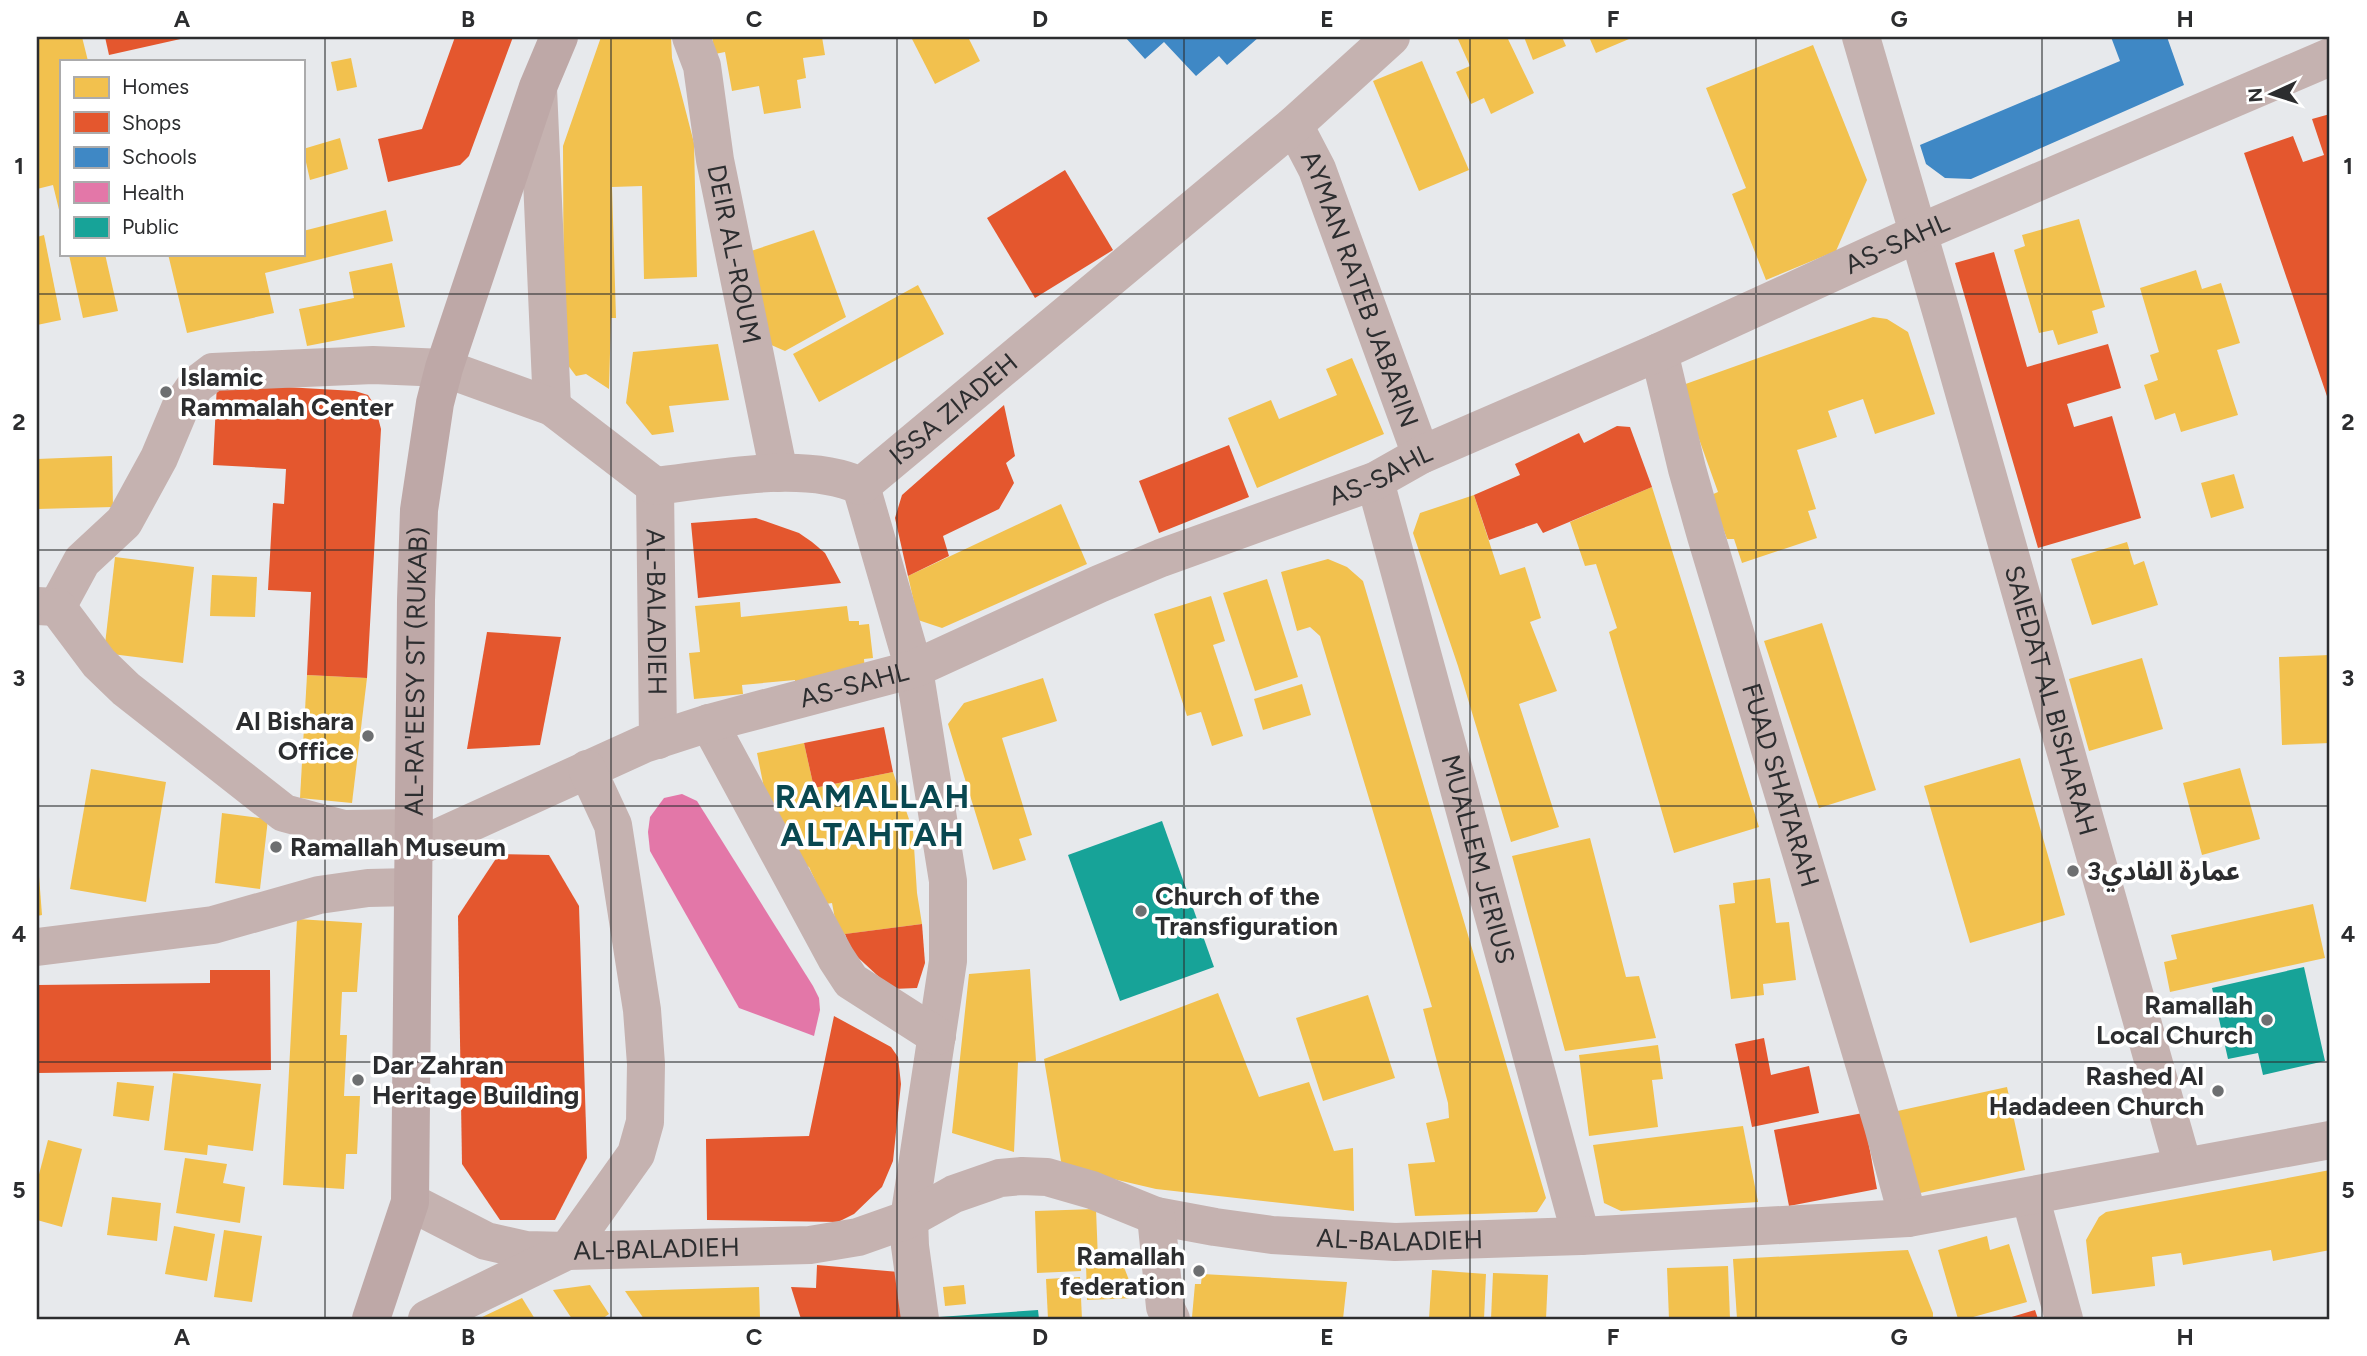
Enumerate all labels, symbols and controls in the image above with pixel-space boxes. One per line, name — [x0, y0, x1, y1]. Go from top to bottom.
text: A — [174, 5, 191, 33]
text: B — [461, 5, 475, 33]
text: C — [746, 5, 763, 33]
text: D — [1032, 5, 1048, 33]
text: E — [1320, 5, 1334, 33]
text: F — [1607, 5, 1620, 33]
text: G — [1890, 5, 1908, 33]
text: H — [2176, 5, 2194, 33]
legend — [60, 60, 304, 256]
north arrow — [2238, 60, 2308, 130]
text: Homes — [122, 74, 189, 99]
text: N — [2244, 87, 2268, 103]
text: Shops — [122, 110, 181, 135]
text: Schools — [122, 144, 197, 169]
street label: AYMAN RATEB JABARIN — [1294, 145, 1426, 432]
text: 1 — [14, 152, 24, 180]
text: 1 — [2343, 152, 2353, 180]
street label: DEIR AL-ROUM — [700, 162, 768, 346]
text: Health — [122, 180, 184, 205]
street label: AS-SAHL — [1840, 206, 1954, 281]
text: Public — [122, 214, 179, 239]
street label: ISSA ZIADEH — [883, 346, 1024, 472]
place label: Islamic Rammalah Center — [180, 361, 394, 423]
marker: Islamic Rammalah Center — [158, 384, 174, 400]
text: 2 — [12, 408, 26, 436]
text: 2 — [2341, 408, 2355, 436]
street label: AS-SAHL — [1325, 436, 1437, 512]
street label: AL-RA'EESY ST (RUKAB) — [398, 526, 434, 816]
street label: AL-BALADIEH — [640, 529, 673, 695]
street label: SAIEDAT AL BISHARAH — [1998, 562, 2105, 839]
street label: AS-SAHL — [796, 655, 912, 714]
text: 3 — [13, 664, 25, 692]
text: 3 — [2342, 664, 2354, 692]
street label: FUAD SHATARAH — [1735, 679, 1826, 891]
place label: Al Bishara Office — [236, 705, 354, 767]
marker: Al Bishara Office — [360, 728, 376, 744]
street label: MUALLEM JERIUS — [1434, 751, 1522, 967]
district label: RAMALLAH ALTAHTAH — [775, 777, 971, 854]
place label: Ramallah Museum — [290, 831, 506, 863]
marker: Ramallah Museum — [268, 839, 284, 855]
place label: عمارة الفادي3 — [2087, 855, 2240, 892]
marker: عمارة الفادي3 — [2065, 863, 2081, 879]
place label: Church of the Transfiguration — [1155, 880, 1338, 942]
marker: Church of the Transfiguration — [1133, 903, 1149, 919]
text: 4 — [12, 920, 26, 948]
text: 4 — [2341, 920, 2355, 948]
place label: Ramallah Local Church — [2096, 989, 2253, 1051]
marker: Ramallah Local Church — [2259, 1012, 2275, 1028]
place label: Dar Zahran Heritage Building — [372, 1049, 579, 1111]
place label: Rashed Al Hadadeen Church — [1989, 1060, 2204, 1122]
marker: Dar Zahran Heritage Building — [350, 1072, 366, 1088]
marker: Rashed Al Hadadeen Church — [2210, 1083, 2226, 1099]
text: 5 — [12, 1176, 26, 1204]
text: 5 — [2341, 1176, 2355, 1204]
street label: AL-BALADIEH — [1316, 1222, 1483, 1258]
street label: AL-BALADIEH — [573, 1231, 740, 1267]
place label: Ramallah federation — [1060, 1240, 1185, 1302]
marker: Ramallah federation — [1191, 1263, 1207, 1279]
text: A — [174, 1323, 191, 1351]
text: B — [461, 1323, 475, 1351]
text: C — [746, 1323, 763, 1351]
text: D — [1032, 1323, 1048, 1351]
text: E — [1320, 1323, 1334, 1351]
text: F — [1607, 1323, 1620, 1351]
text: G — [1890, 1323, 1908, 1351]
text: H — [2176, 1323, 2194, 1351]

